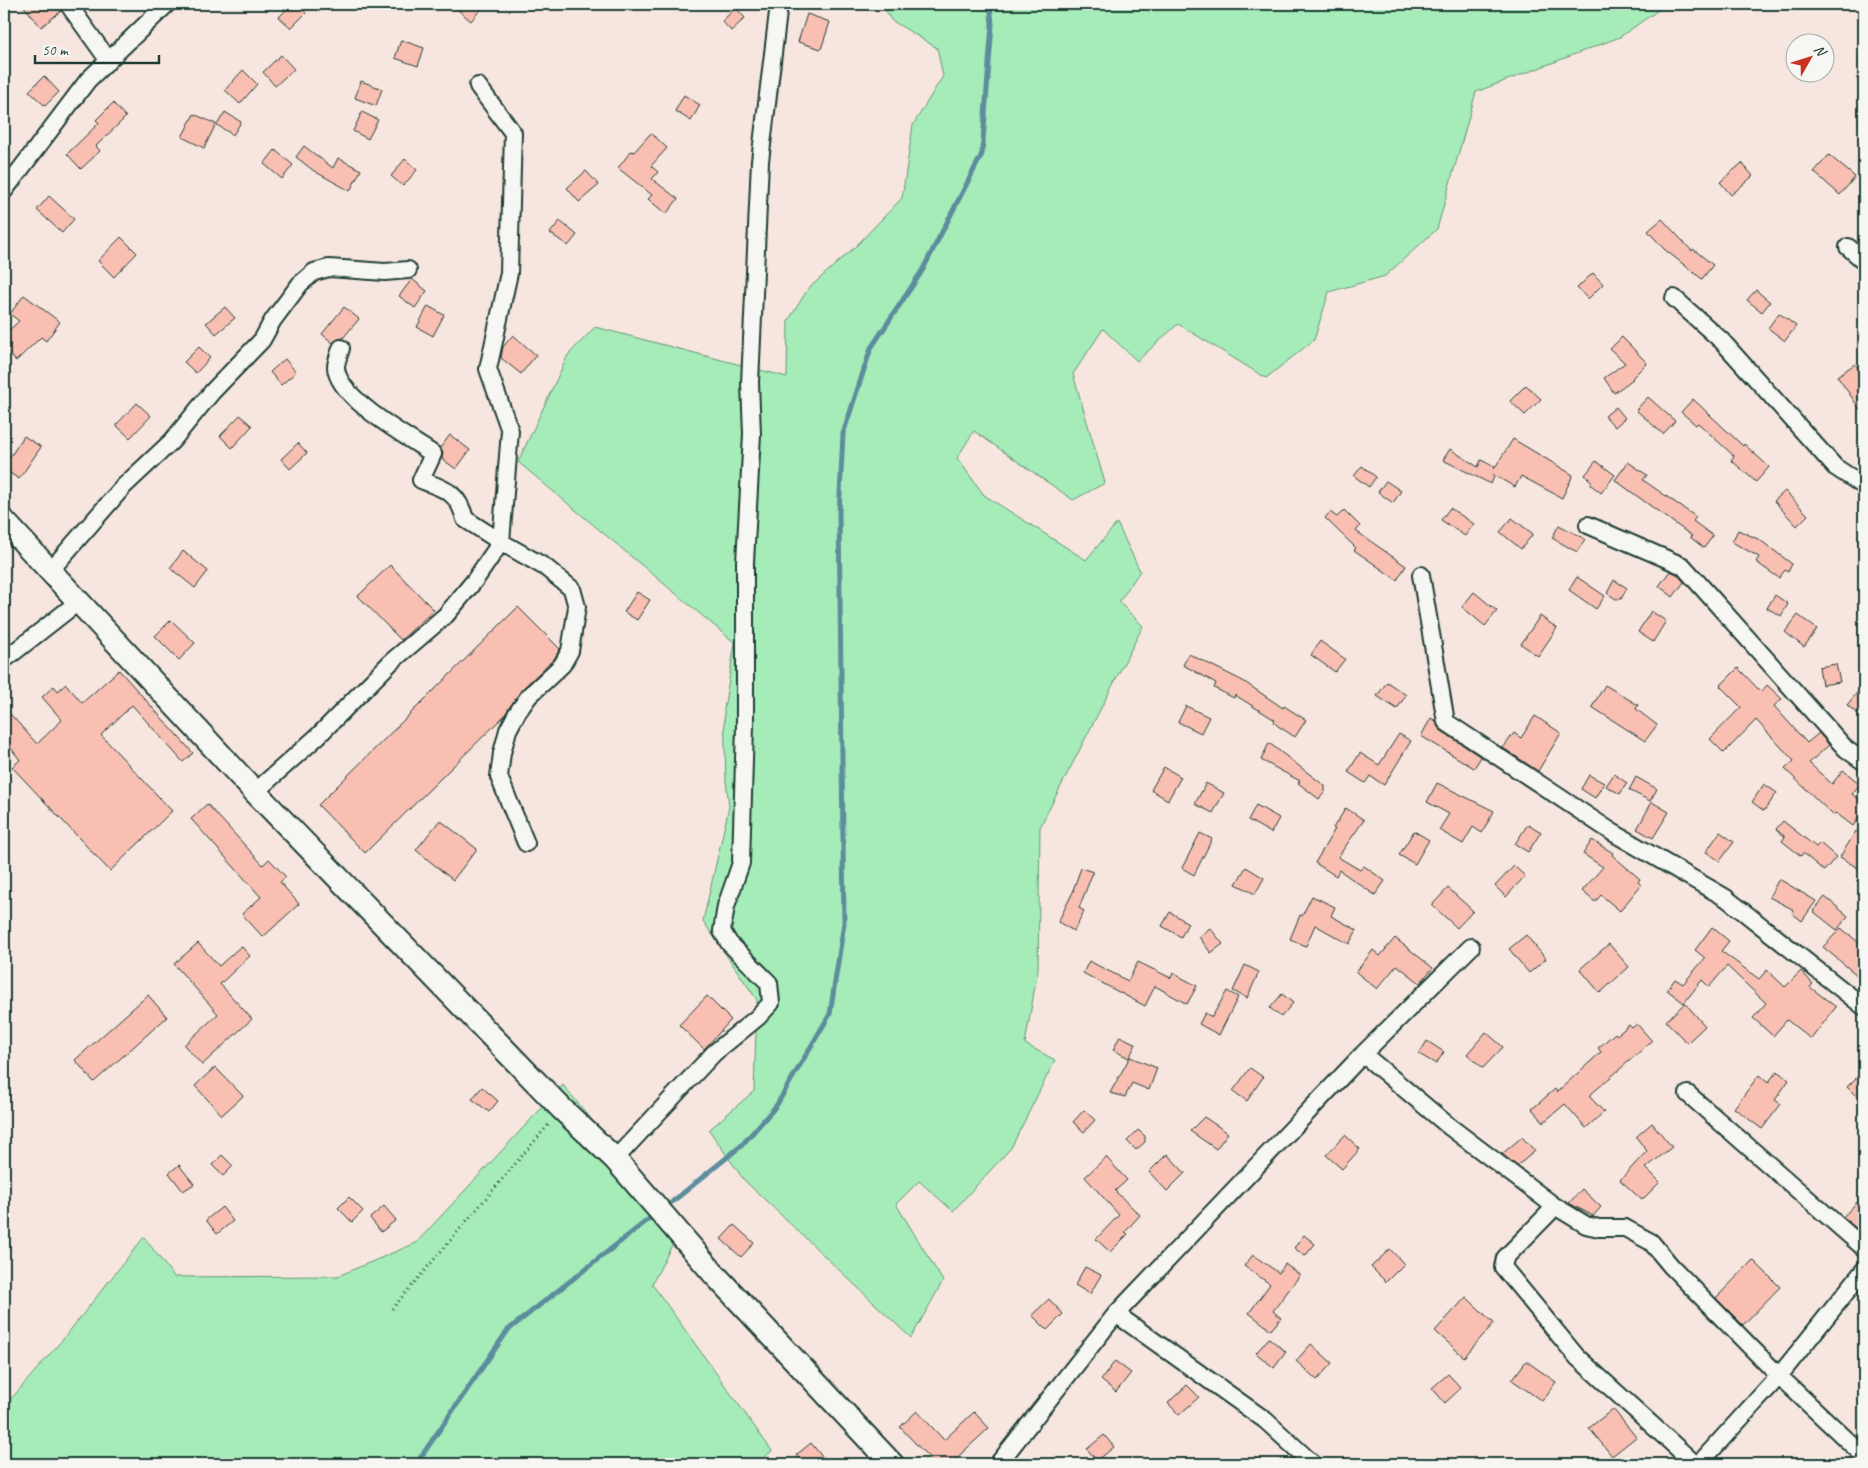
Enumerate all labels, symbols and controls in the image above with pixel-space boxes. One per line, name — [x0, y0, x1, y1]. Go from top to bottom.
scale bar — [35, 32, 159, 64]
north arrow — [1786, 32, 1836, 82]
text: 50 m — [42, 41, 69, 60]
text: N — [1810, 41, 1831, 61]

